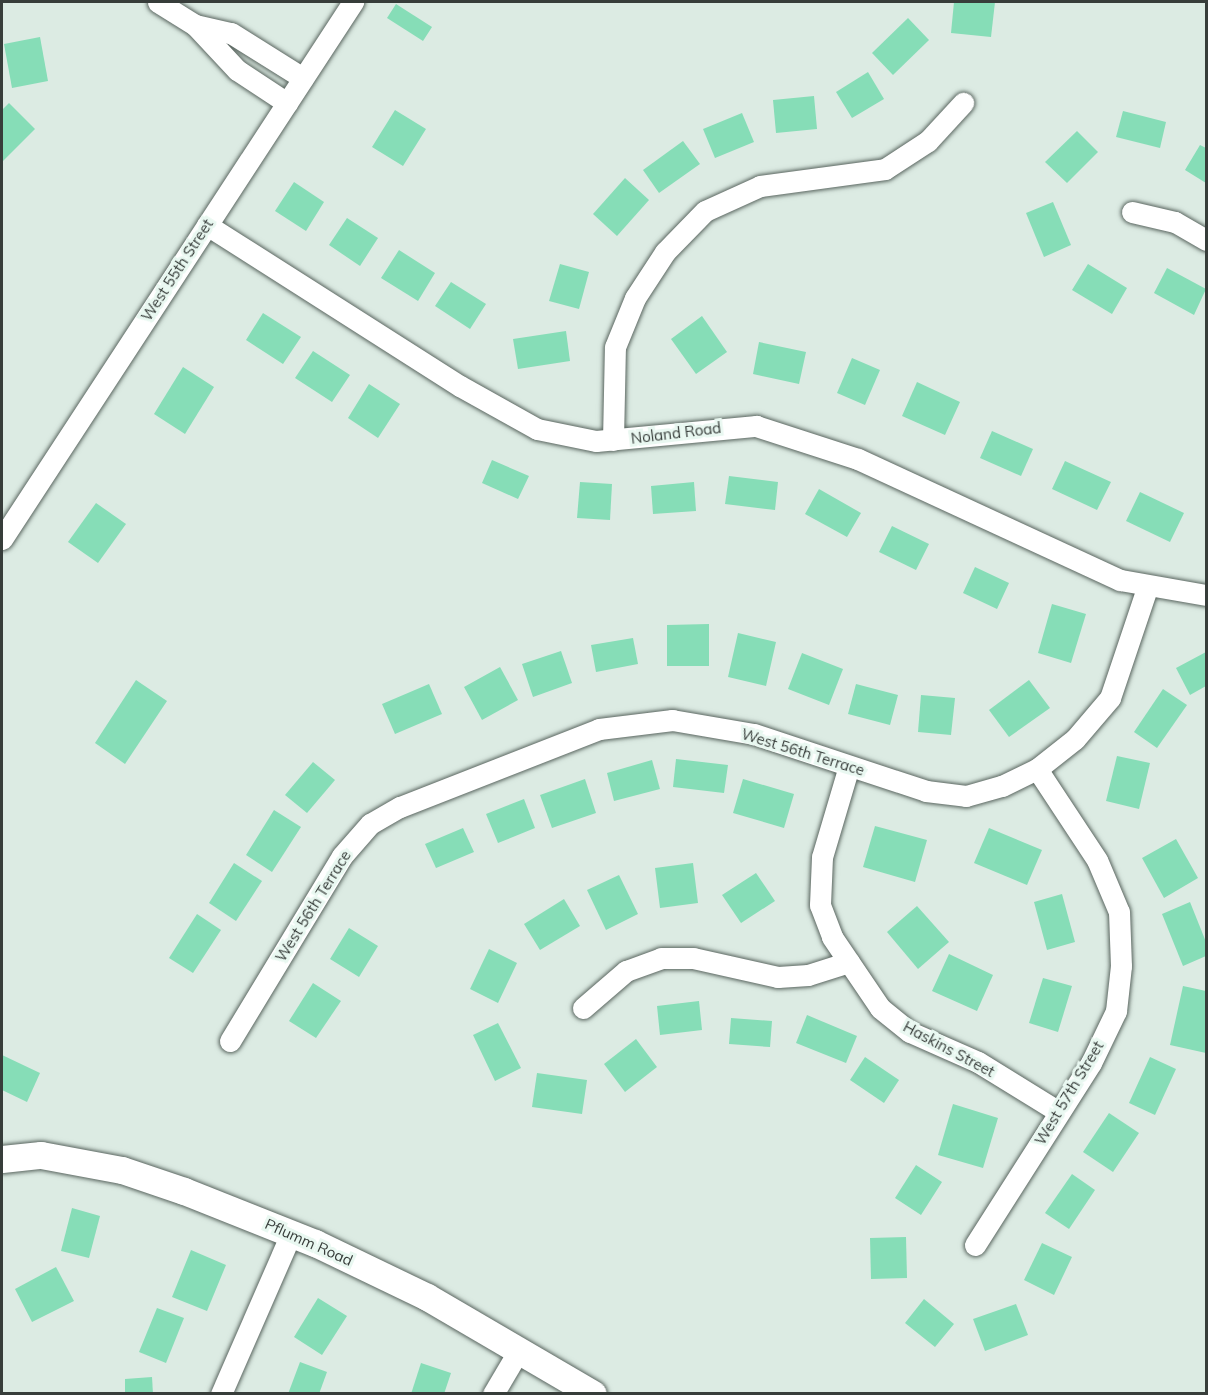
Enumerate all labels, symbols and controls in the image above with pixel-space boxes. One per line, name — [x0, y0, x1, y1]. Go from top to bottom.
street label: West 55th Street — [137, 216, 217, 324]
street label: Noland Road — [630, 419, 722, 447]
street label: West 56th Terrace — [739, 725, 867, 779]
street label: West 56th Terrace — [272, 847, 354, 965]
street label: Haskins Street — [900, 1017, 998, 1081]
street label: West 57th Street — [1031, 1038, 1107, 1148]
street label: Pflumm Road — [262, 1215, 356, 1269]

